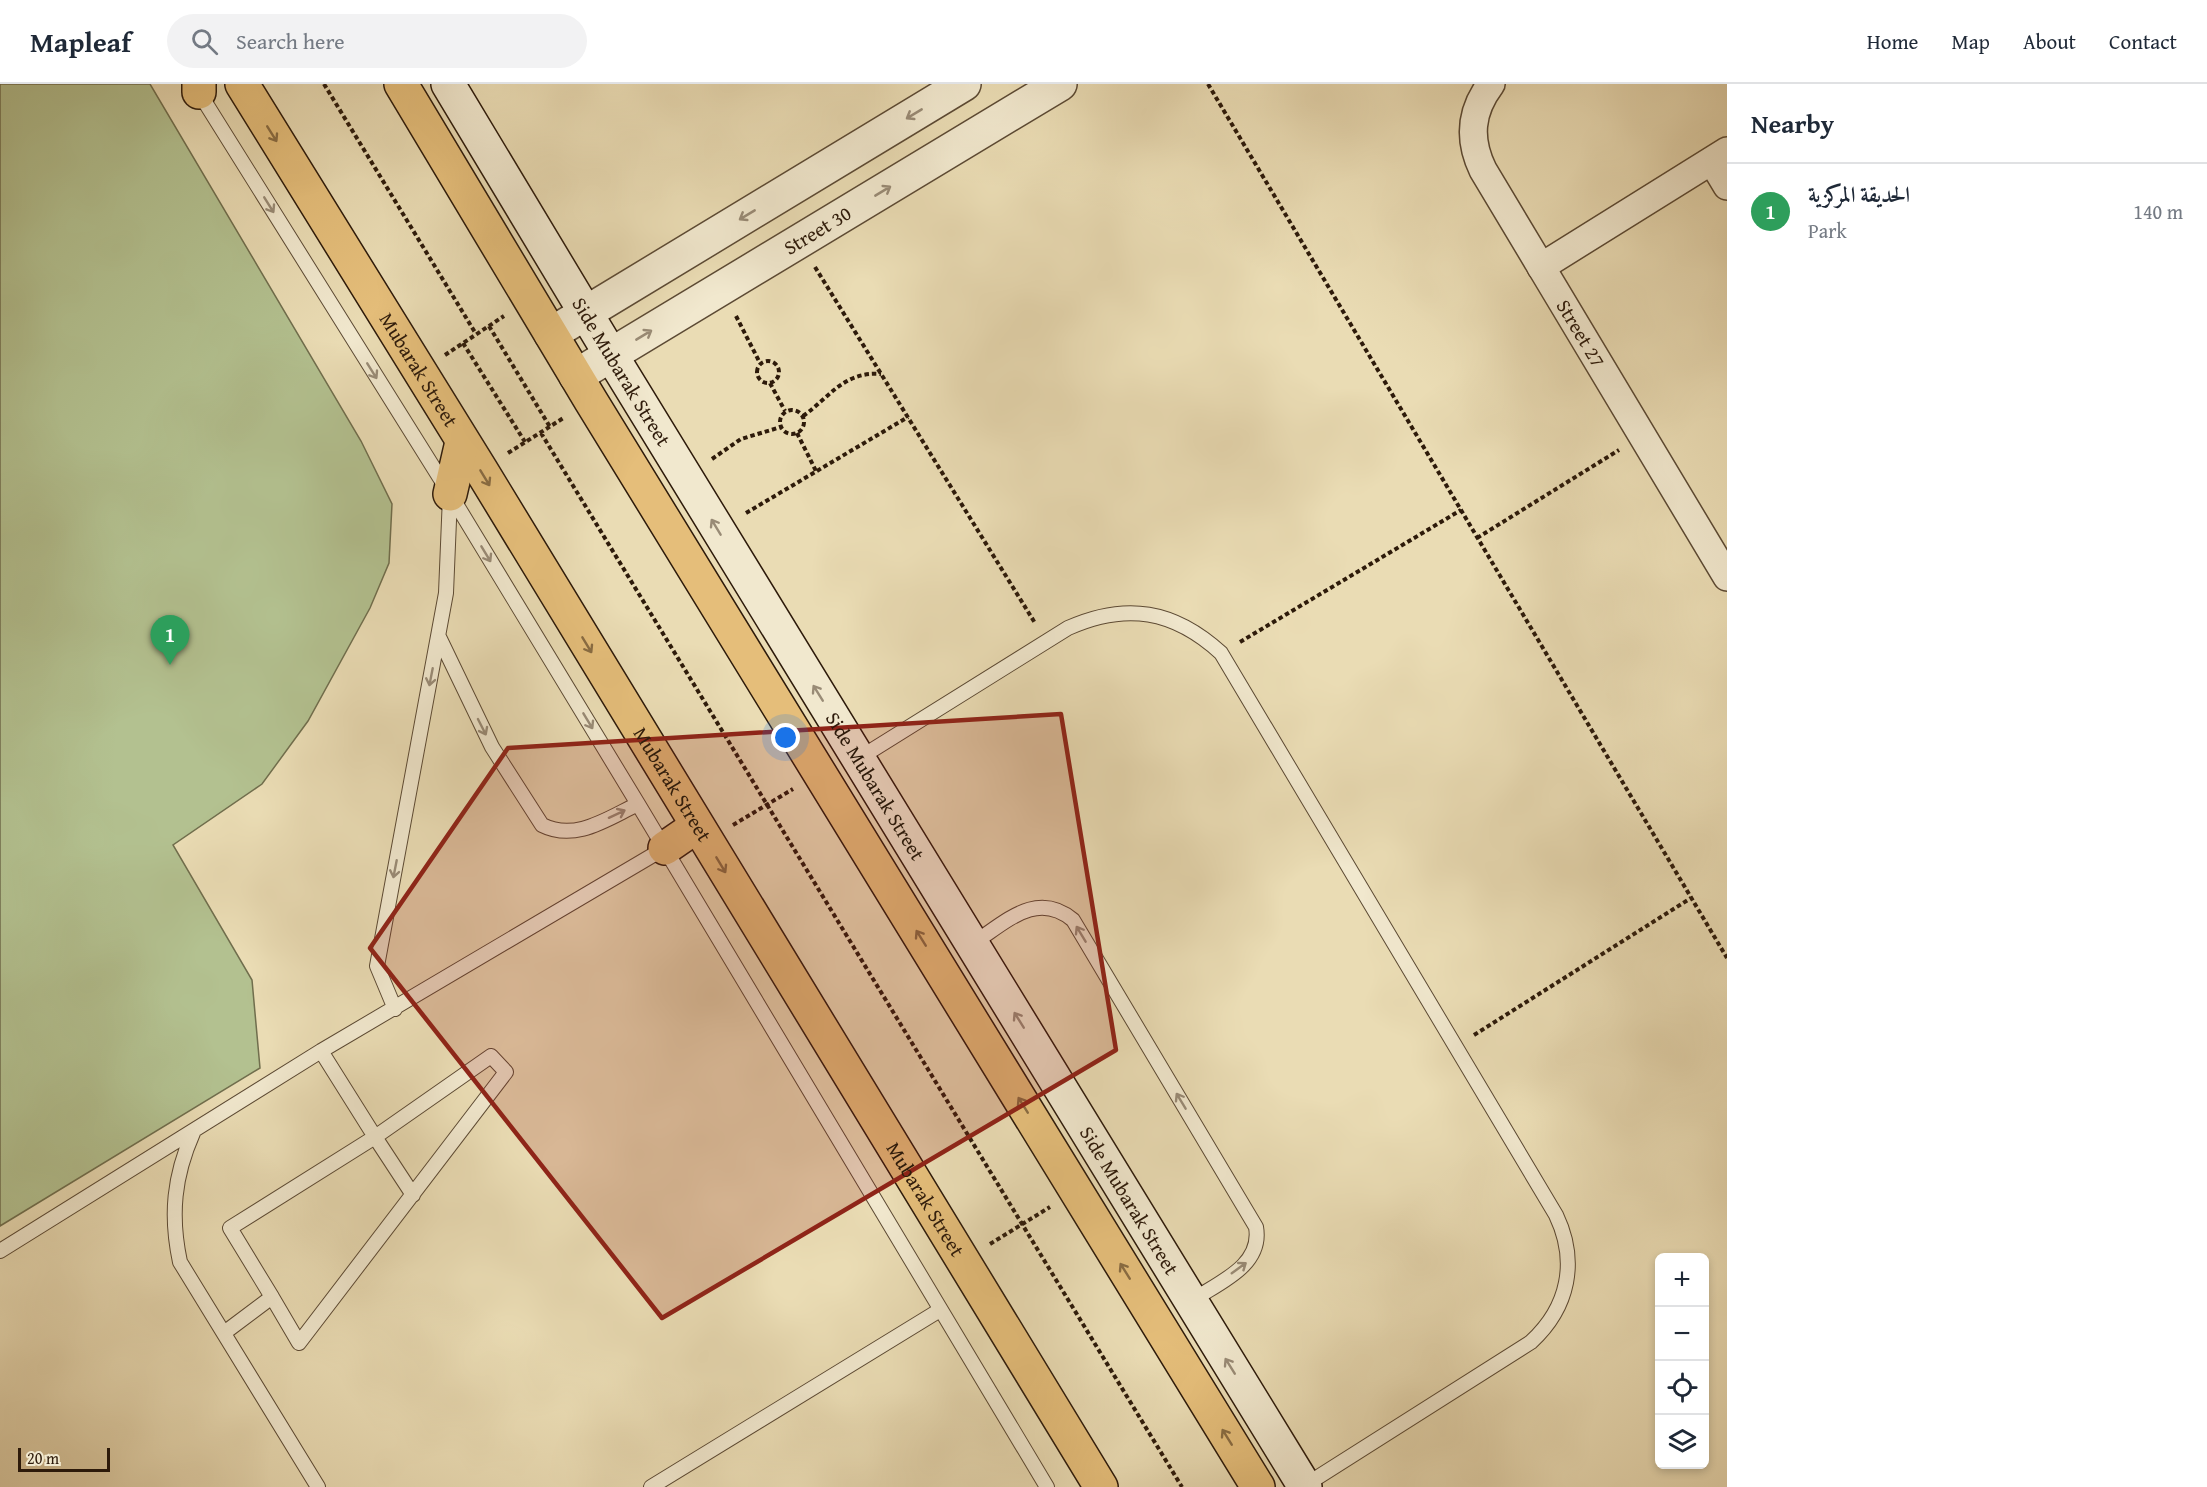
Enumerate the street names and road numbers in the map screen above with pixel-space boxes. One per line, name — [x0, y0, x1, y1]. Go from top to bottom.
street label: Street 30 — [778, 198, 857, 262]
street label: Side Mubarak Street — [565, 292, 678, 451]
street label: Street 27 — [1550, 294, 1613, 372]
street label: Mubarak Street — [373, 307, 466, 432]
street label: Side Mubarak Street — [819, 706, 932, 866]
street label: Mubarak Street — [627, 721, 719, 847]
street label: Side Mubarak Street — [1073, 1120, 1186, 1280]
street label: Mubarak Street — [880, 1136, 972, 1262]

